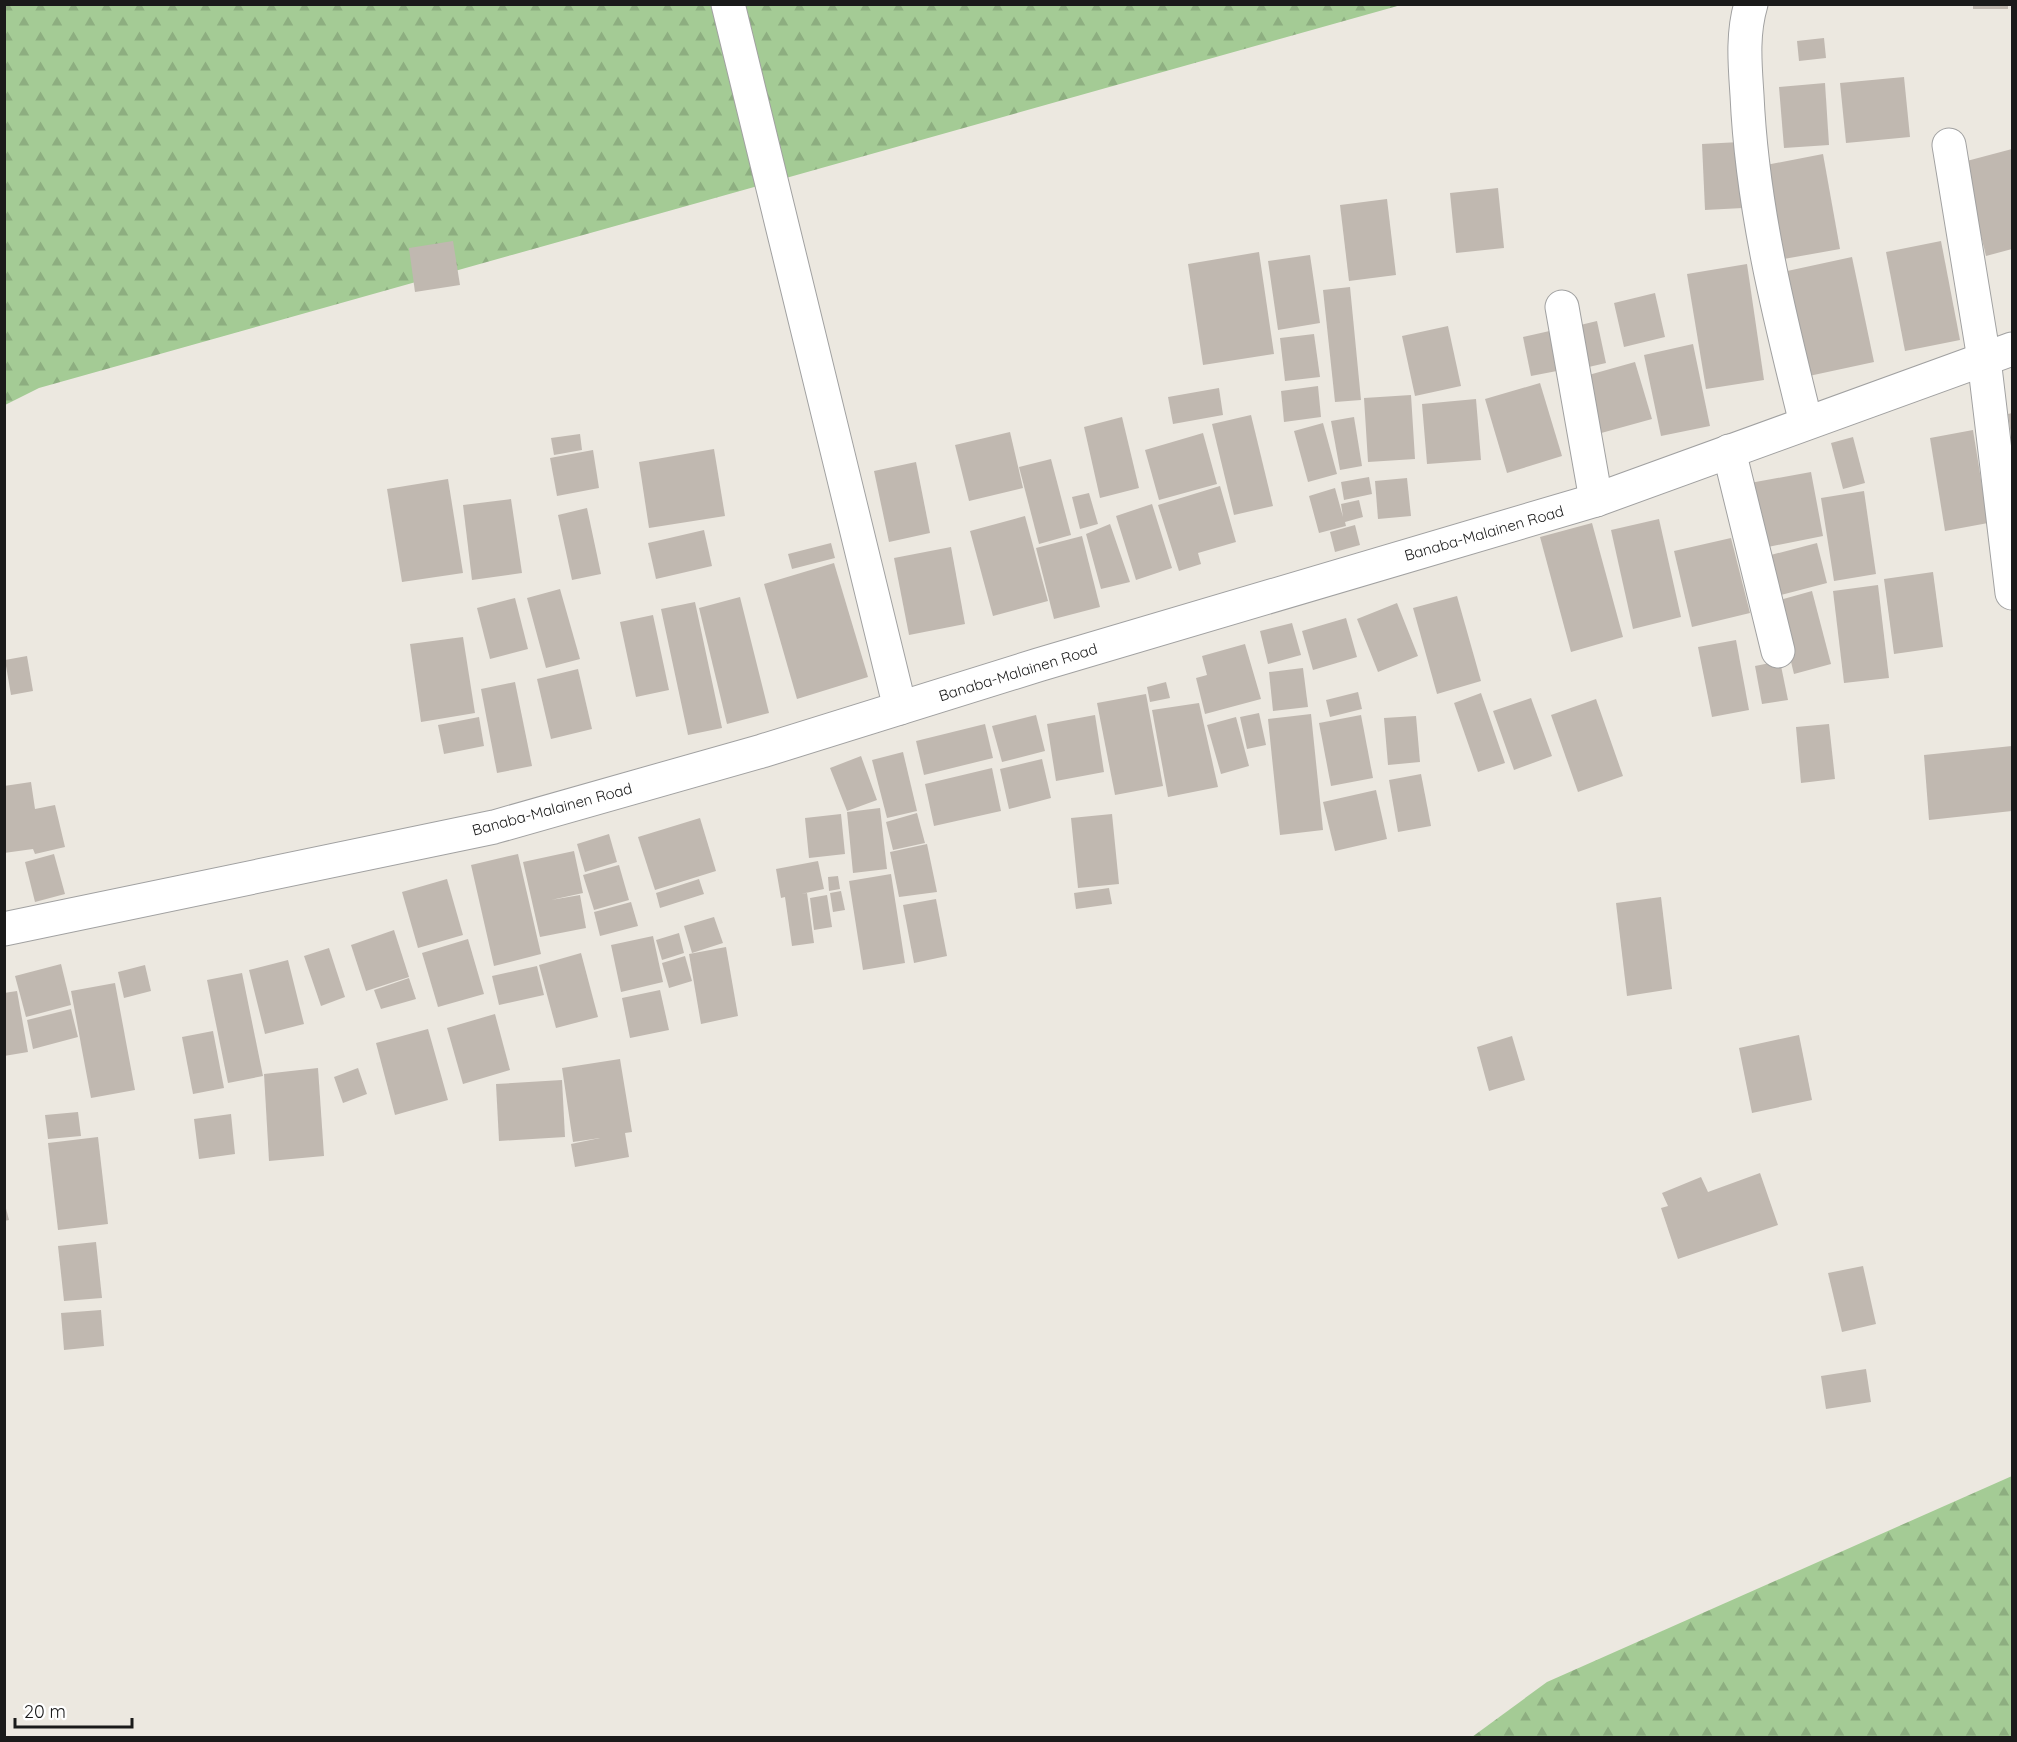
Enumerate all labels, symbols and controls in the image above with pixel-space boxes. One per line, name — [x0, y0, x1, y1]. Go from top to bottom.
street label: Banaba-Malainen Road — [1402, 501, 1566, 565]
street label: Banaba-Malainen Road — [936, 639, 1100, 705]
street label: Banaba-Malainen Road — [470, 778, 634, 840]
scale bar — [15, 1691, 132, 1729]
text: 20 m — [24, 1700, 66, 1723]

